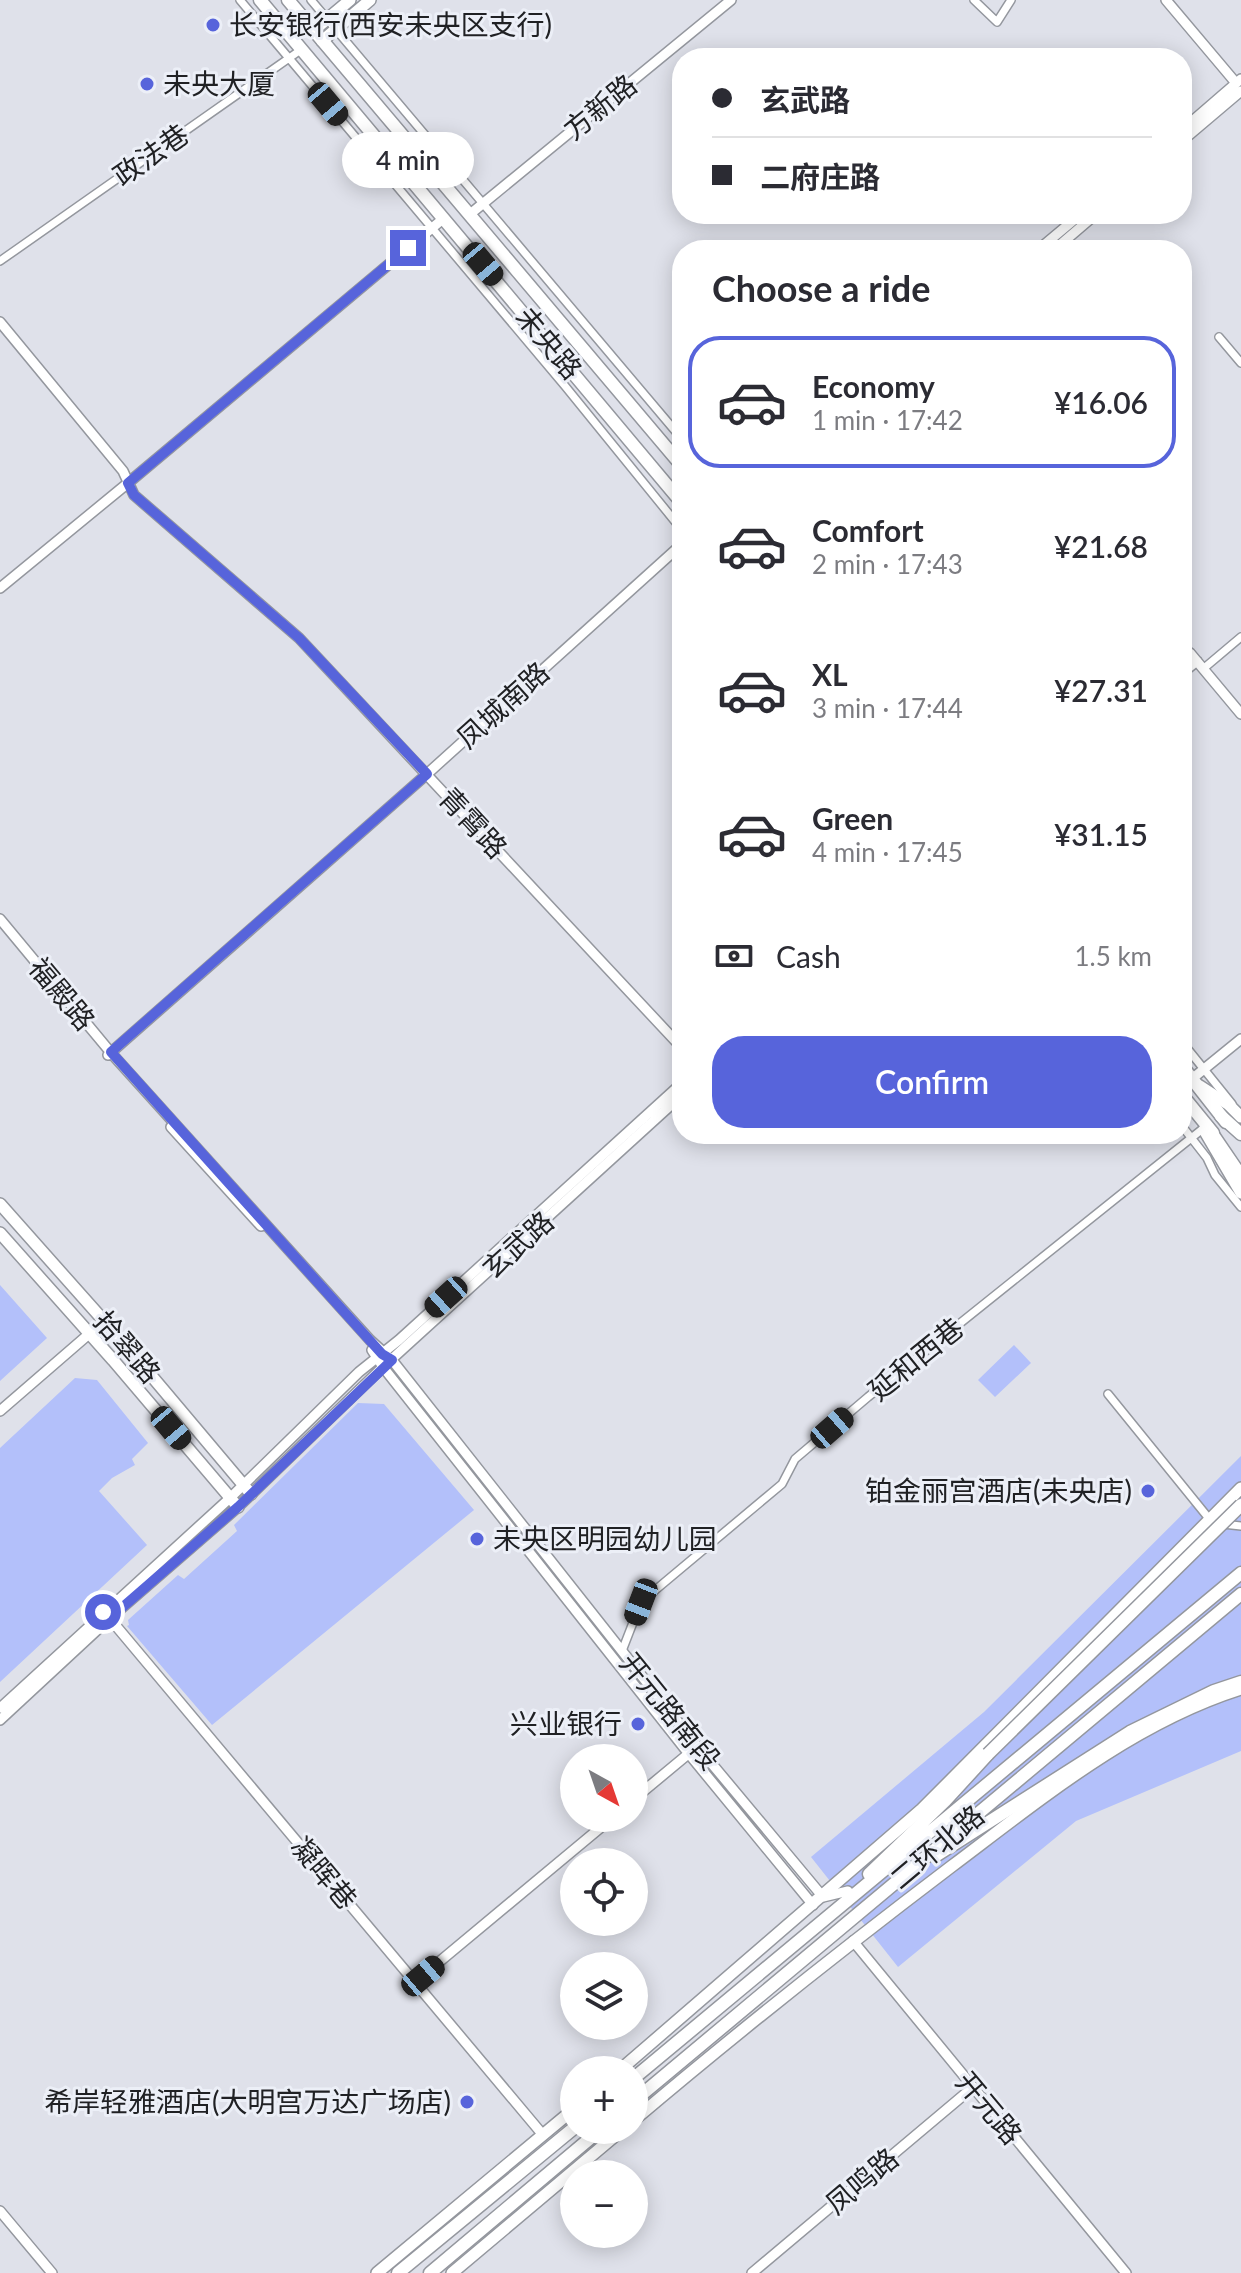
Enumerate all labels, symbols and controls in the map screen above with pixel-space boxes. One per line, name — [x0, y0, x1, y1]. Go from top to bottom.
place label: 长安银行(西安未央区支行) — [229, 7, 552, 41]
marker: 长安银行(西安未央区支行) — [204, 16, 222, 34]
place label: 未央大厦 — [163, 66, 275, 100]
street label: 方新路 — [556, 67, 643, 146]
marker: 未央大厦 — [138, 75, 156, 93]
car — [303, 78, 353, 130]
text: 玄武路 — [760, 81, 850, 117]
street label: 政法巷 — [106, 116, 195, 192]
callout: 4 min — [342, 132, 474, 188]
text: 4 min — [376, 144, 440, 176]
text: 二府庄路 — [760, 158, 880, 194]
route end — [390, 230, 426, 266]
car — [458, 238, 508, 290]
text: Choose a ride — [712, 266, 931, 310]
street label: 未央路 — [510, 299, 590, 385]
icon: car — [716, 366, 788, 438]
text: Economy — [812, 368, 935, 404]
text: ¥16.06 — [1054, 384, 1148, 420]
text: 1 min · 17:42 — [812, 404, 963, 436]
icon: car — [716, 510, 788, 582]
text: Comfort — [812, 512, 924, 548]
text: ¥21.68 — [1054, 528, 1148, 564]
text: 2 min · 17:43 — [812, 548, 963, 580]
street label: 凤城南路 — [449, 654, 555, 754]
icon: car — [716, 654, 788, 726]
text: XL — [812, 656, 848, 692]
text: ¥27.31 — [1054, 672, 1148, 708]
text: 3 min · 17:44 — [812, 692, 963, 724]
street label: 青霄路 — [433, 780, 515, 865]
icon: car — [716, 798, 788, 870]
text: Green — [812, 800, 893, 836]
text: ¥31.15 — [1054, 816, 1148, 852]
text: 4 min · 17:45 — [812, 836, 963, 868]
icon: cash — [712, 934, 756, 978]
text: Cash — [776, 938, 841, 974]
text: 1.5 km — [1074, 940, 1152, 972]
street label: 福殿路 — [23, 950, 103, 1036]
button: Confirm — [712, 1036, 1152, 1128]
street label: 玄武路 — [475, 1204, 560, 1285]
car — [420, 1272, 472, 1322]
street label: 拾翠路 — [87, 1303, 168, 1389]
street label: 延和西巷 — [861, 1310, 970, 1407]
car — [146, 1402, 196, 1454]
car — [806, 1403, 858, 1453]
place label: 铂金丽宫酒店(未央店) — [865, 1473, 1132, 1507]
marker: 铂金丽宫酒店(未央店) — [1139, 1482, 1157, 1500]
place label: 未央区明园幼儿园 — [493, 1521, 717, 1555]
marker: 未央区明园幼儿园 — [468, 1530, 486, 1548]
car — [621, 1575, 661, 1629]
route start — [85, 1594, 121, 1630]
street label: 开元路南段 — [614, 1645, 728, 1775]
place label: 兴业银行 — [510, 1706, 622, 1740]
marker: 兴业银行 — [629, 1715, 647, 1733]
north arrow — [560, 1744, 648, 1832]
map controls — [560, 1744, 648, 2248]
street label: 二环北路 — [883, 1797, 990, 1895]
street label: 凝晖巷 — [285, 1829, 365, 1915]
button: locate — [560, 1848, 648, 1936]
car — [397, 1951, 449, 2001]
button: layers — [560, 1952, 648, 2040]
button: + — [560, 2056, 648, 2144]
street label: 开元路 — [950, 2064, 1030, 2150]
place label: 希岸轻雅酒店(大明宫万达广场店) — [44, 2084, 451, 2118]
marker: 希岸轻雅酒店(大明宫万达广场店) — [458, 2093, 476, 2111]
street label: 凤鸣路 — [818, 2140, 904, 2220]
button: − — [560, 2160, 648, 2248]

